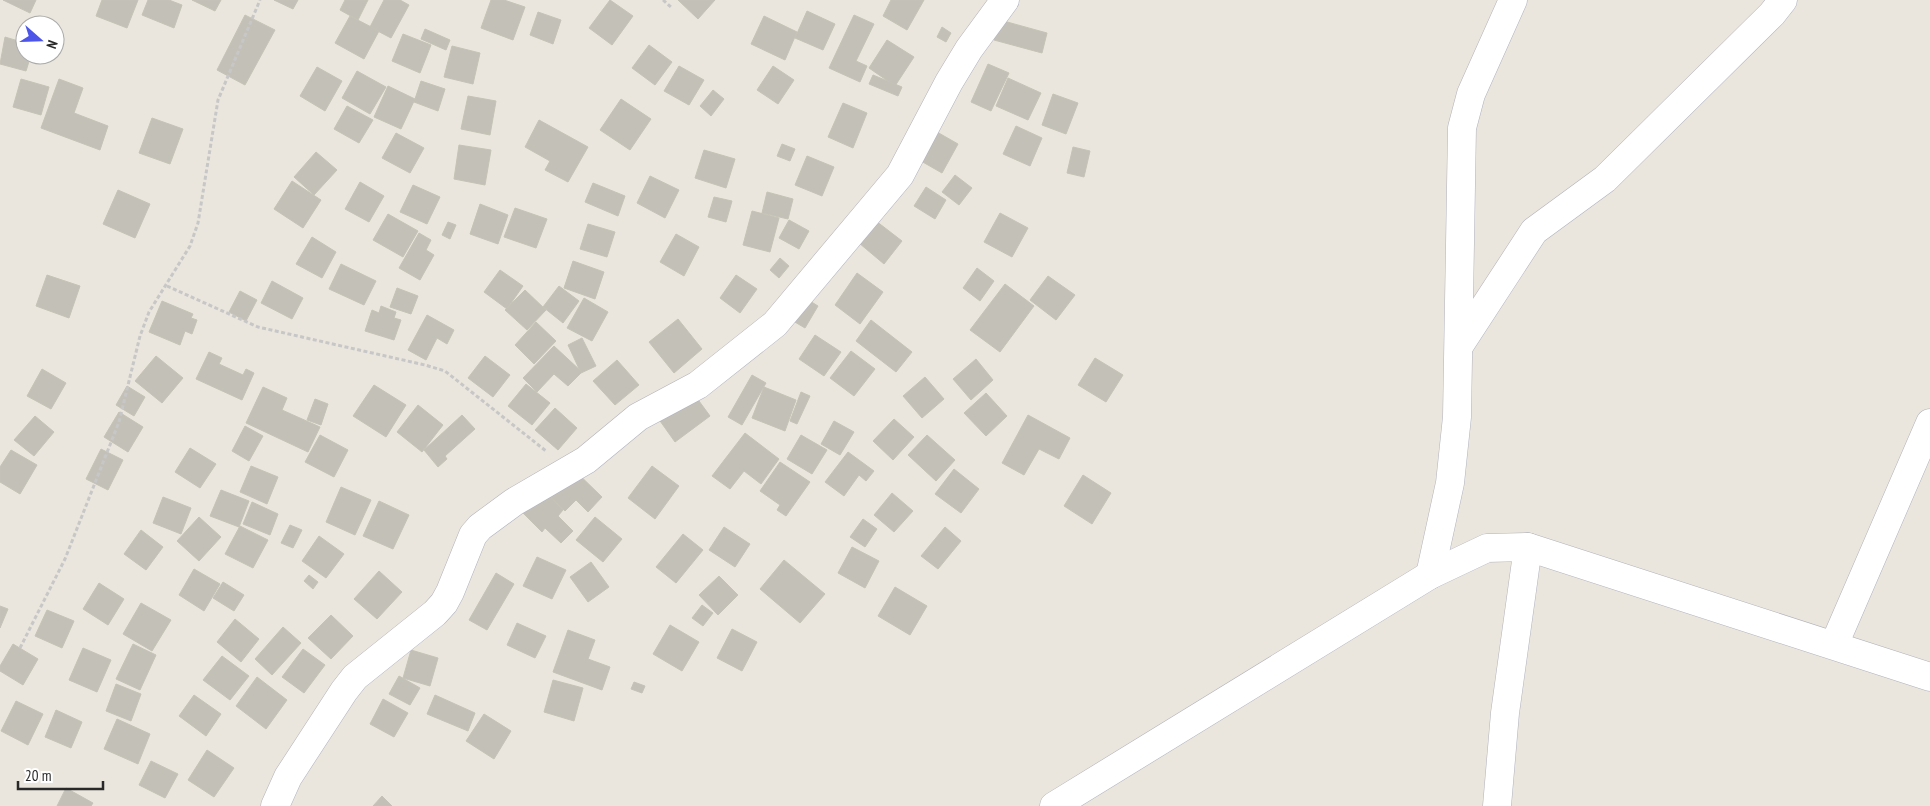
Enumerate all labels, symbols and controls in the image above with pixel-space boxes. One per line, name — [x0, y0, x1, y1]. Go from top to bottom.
north arrow — [15, 15, 65, 65]
text: N — [42, 38, 62, 51]
scale bar — [18, 758, 102, 790]
text: 20 m — [25, 766, 51, 785]

